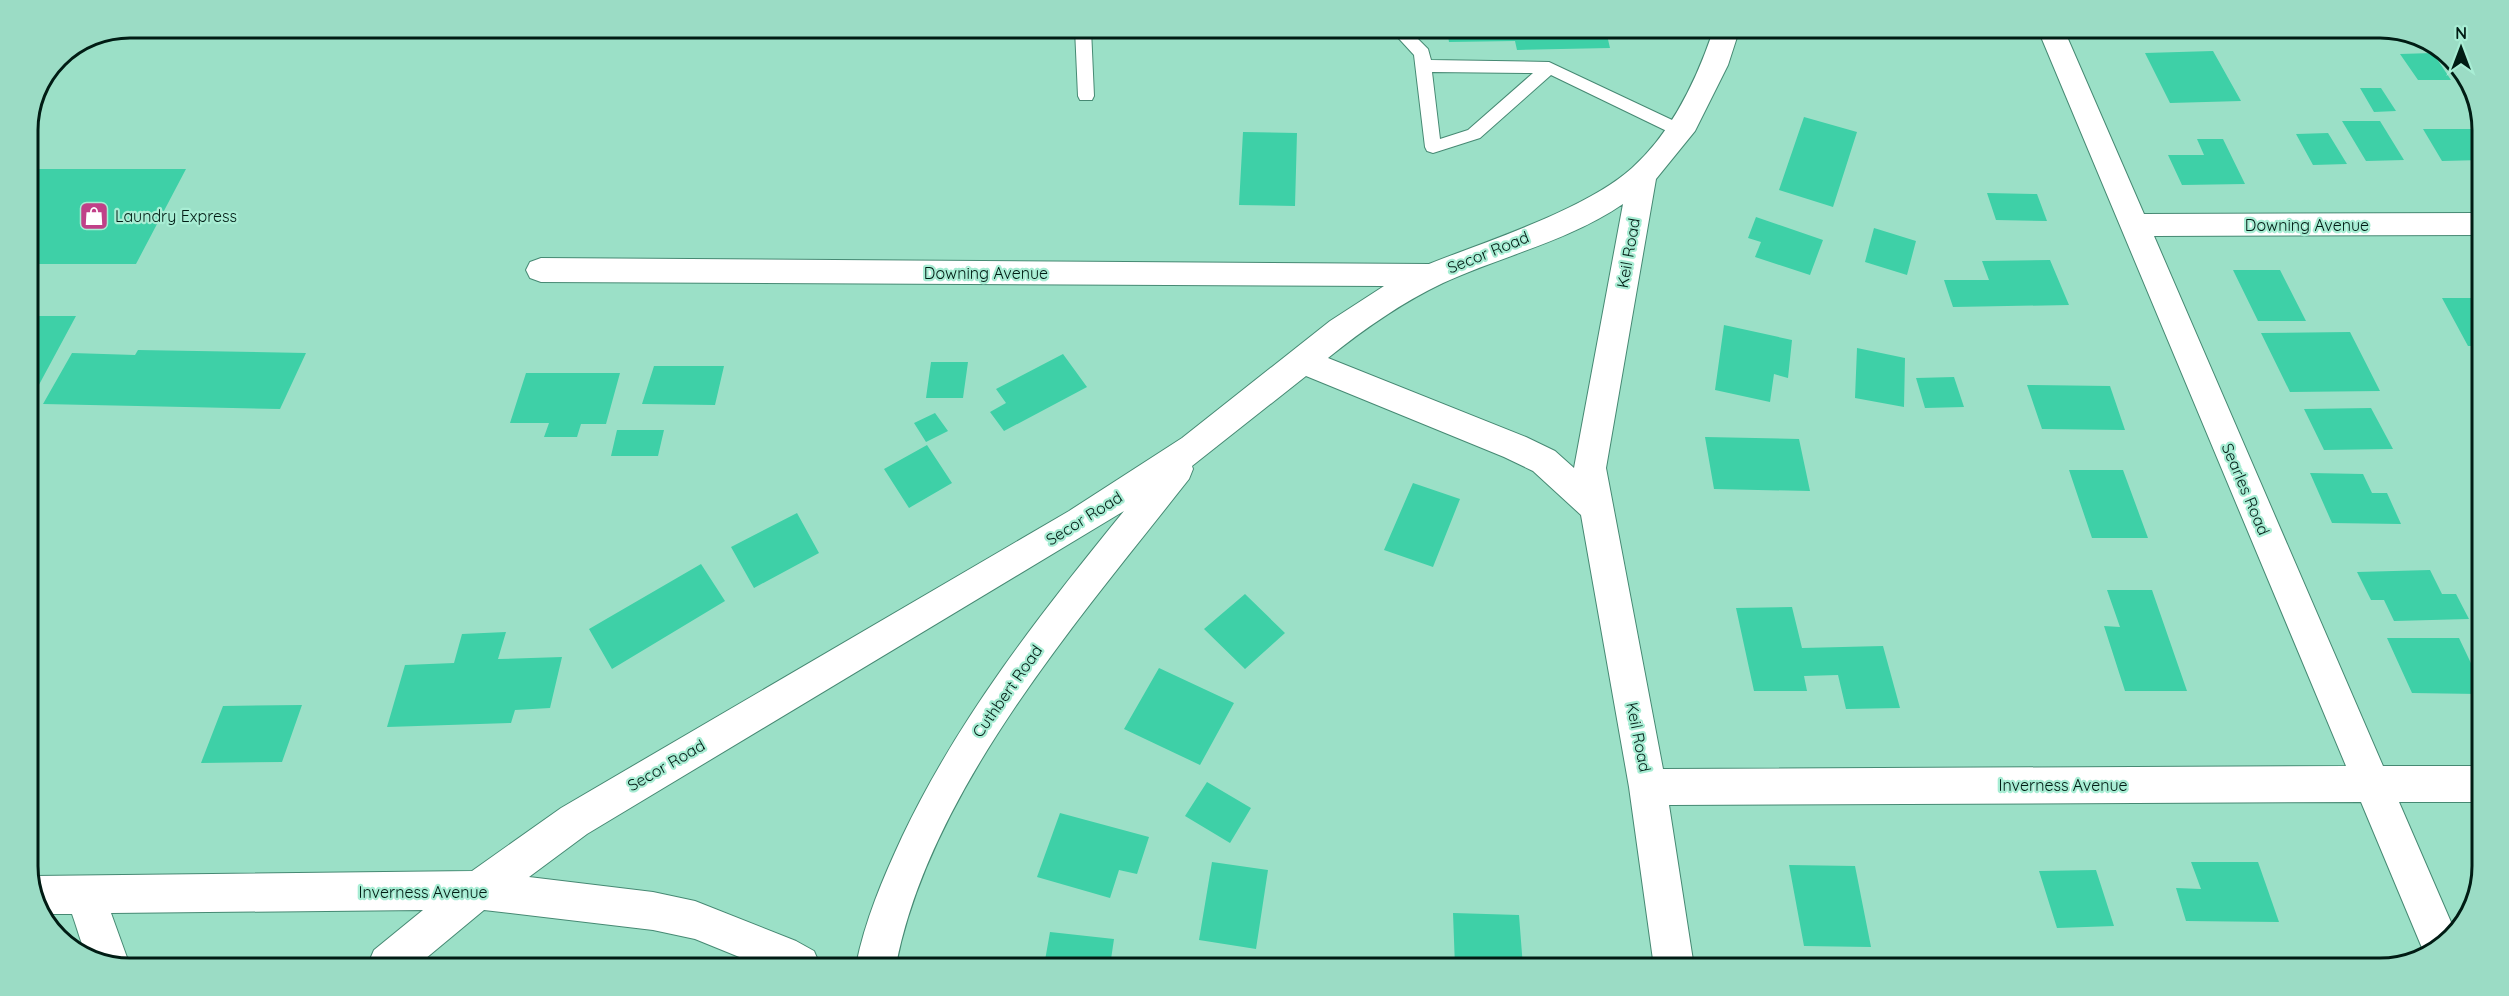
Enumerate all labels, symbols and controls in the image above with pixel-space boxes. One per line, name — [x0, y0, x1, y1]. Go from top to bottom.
north arrow — [2431, 18, 2491, 78]
text: N — [2455, 23, 2467, 43]
shop icon: Laundry Express — [78, 200, 110, 232]
place label: Laundry Express — [115, 206, 237, 226]
street label: Downing Avenue — [2245, 215, 2369, 235]
street label: Keil Road — [1612, 216, 1644, 290]
street label: Secor Road — [1444, 227, 1532, 277]
street label: Downing Avenue — [924, 263, 1048, 283]
street label: Searles Road — [2218, 440, 2274, 538]
street label: Secor Road — [1042, 487, 1126, 549]
street label: Cuthbert Road — [968, 641, 1046, 741]
street label: Keil Road — [1622, 700, 1656, 774]
street label: Secor Road — [624, 735, 708, 795]
street label: Inverness Avenue — [1998, 775, 2128, 795]
street label: Inverness Avenue — [358, 882, 488, 902]

